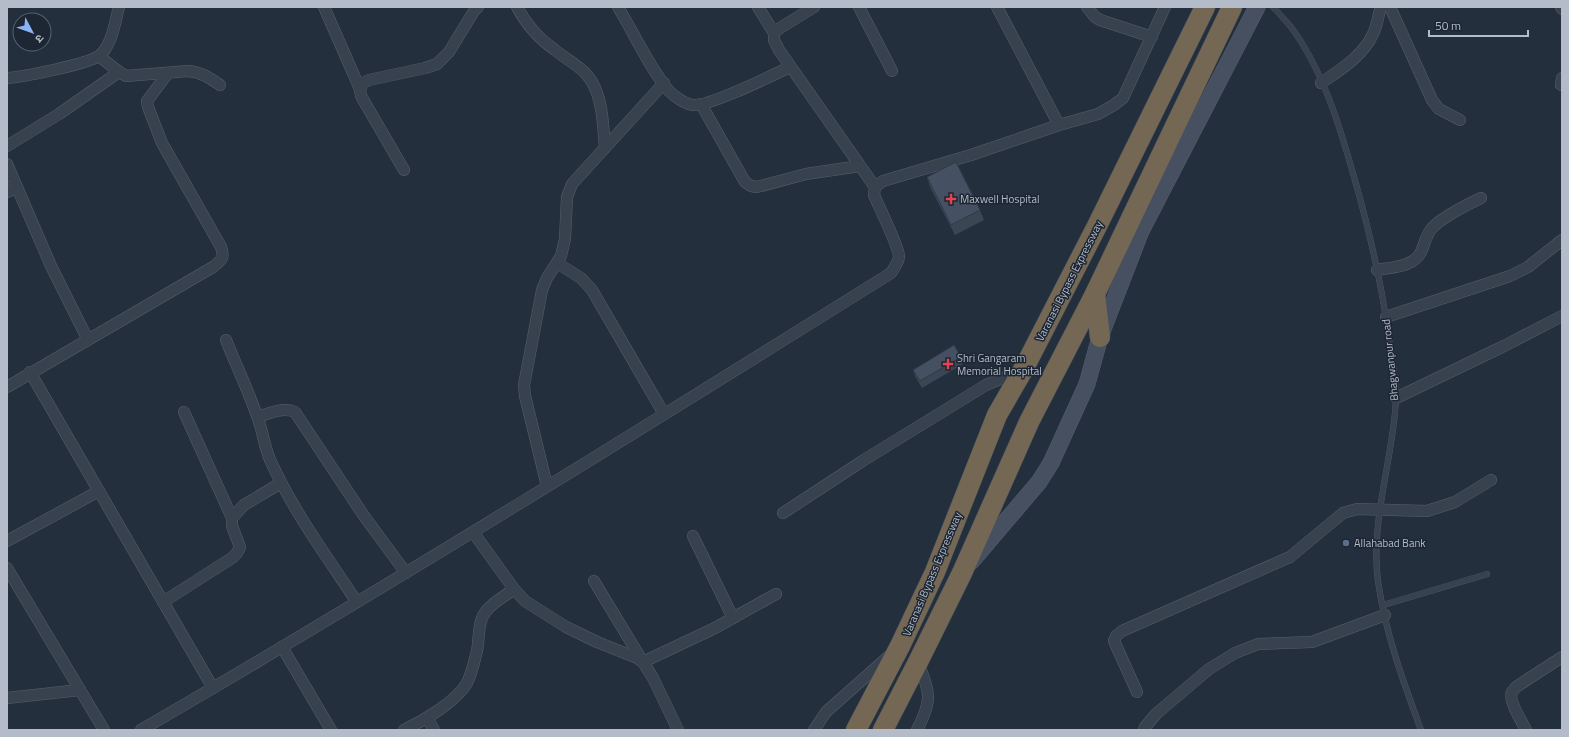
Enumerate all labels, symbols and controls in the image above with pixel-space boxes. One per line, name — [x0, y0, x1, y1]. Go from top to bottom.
north arrow — [12, 12, 52, 52]
scale bar — [1429, 12, 1528, 38]
text: 50 m — [1435, 16, 1461, 35]
text: उ — [31, 31, 48, 47]
place label: Maxwell Hospital — [960, 191, 1040, 207]
marker: Maxwell Hospital — [945, 193, 957, 205]
street label: Varanasi Bypass Expressway — [1032, 217, 1107, 344]
street label: Bhagwanpur road — [1378, 318, 1402, 402]
place label: Shri Gangaram Memorial Hospital — [957, 350, 1042, 379]
marker: Shri Gangaram Memorial Hospital — [942, 358, 954, 370]
street label: Varanasi Bypass Expressway — [899, 509, 966, 639]
place label: Allahabad Bank — [1354, 535, 1426, 551]
marker: Allahabad Bank — [1341, 538, 1351, 548]

